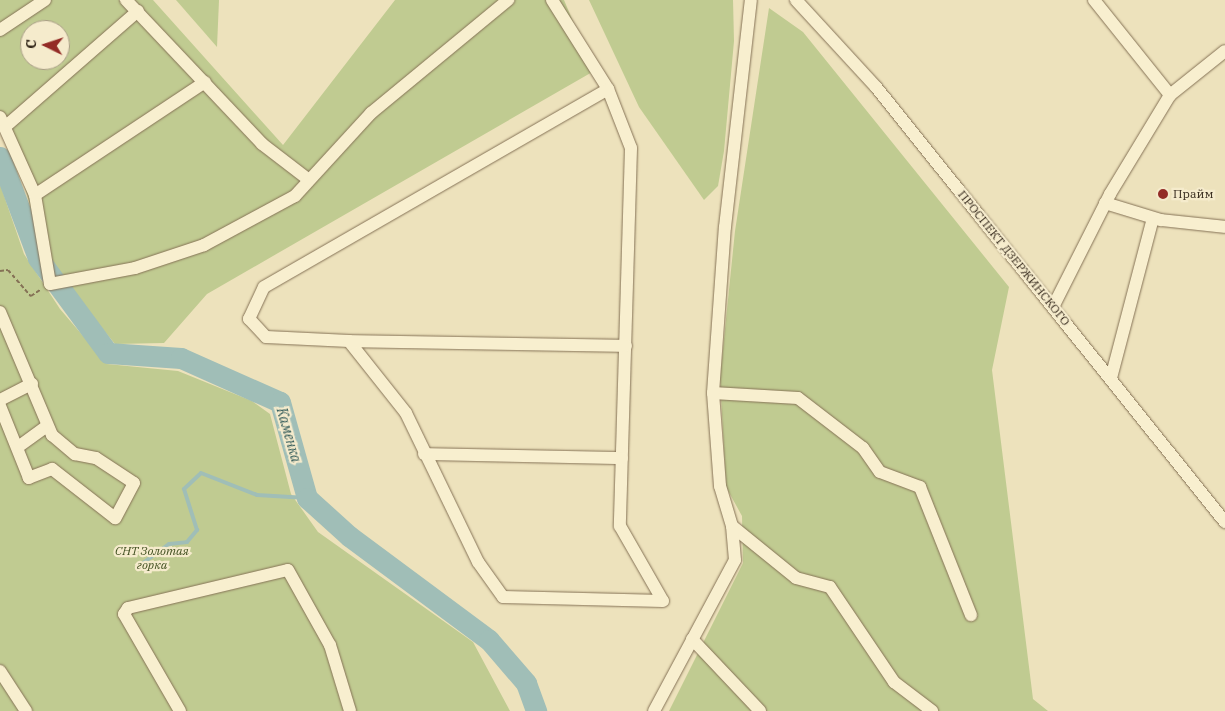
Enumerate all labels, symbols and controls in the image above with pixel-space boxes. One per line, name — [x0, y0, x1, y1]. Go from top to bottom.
north arrow — [20, 20, 70, 70]
text: С — [22, 39, 40, 49]
street label: ПРОСПЕКТ ДЗЕРЖИНСКОГО — [955, 187, 1073, 329]
place label: Прайм — [1173, 187, 1213, 201]
marker: Прайм — [1157, 188, 1169, 200]
water label: Каменка — [273, 406, 305, 464]
park label: СНТ Золотая горка — [115, 544, 189, 572]

